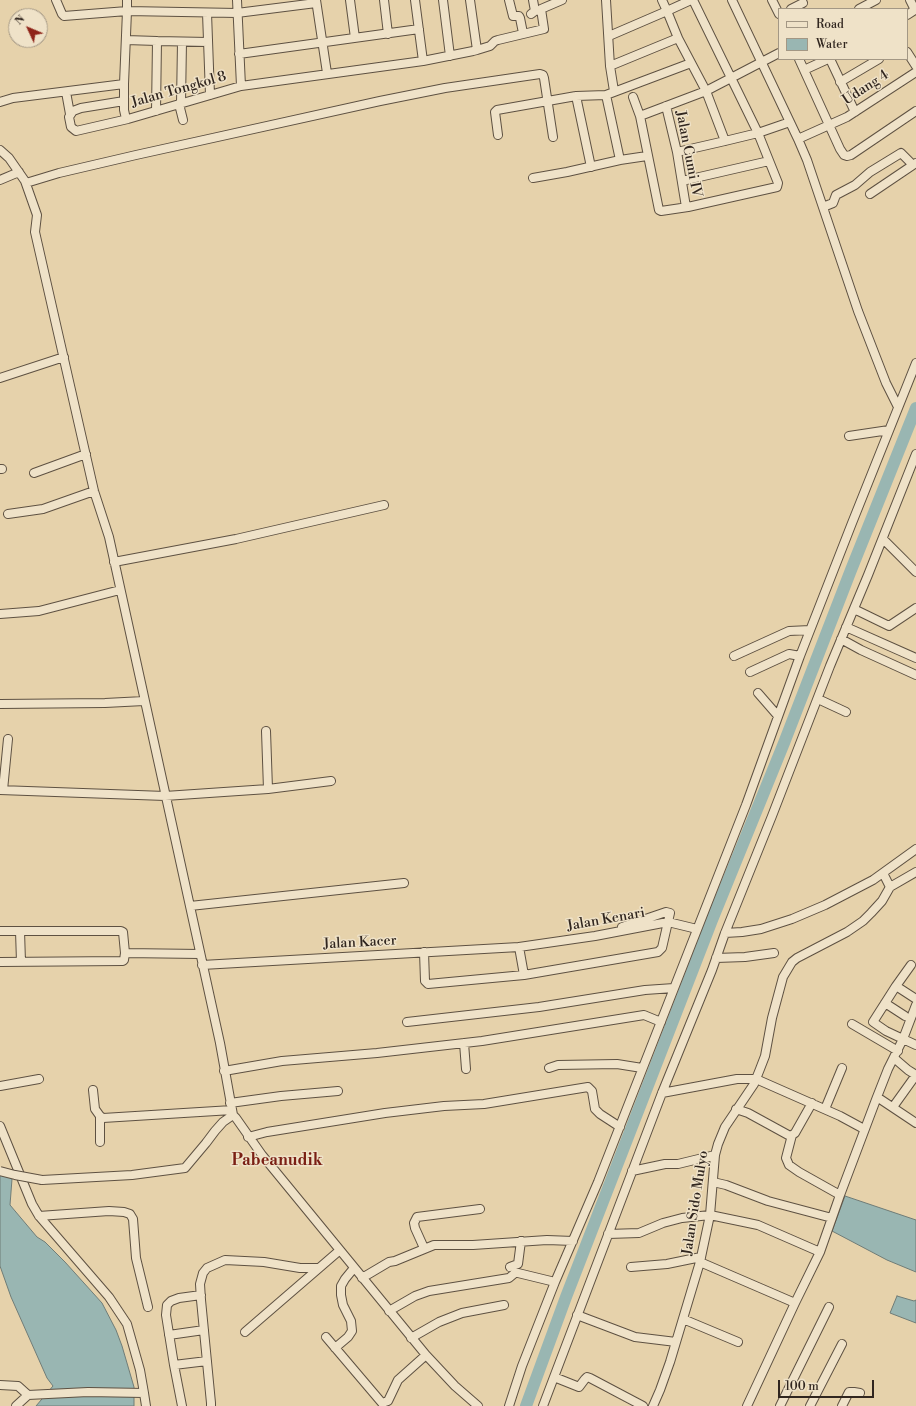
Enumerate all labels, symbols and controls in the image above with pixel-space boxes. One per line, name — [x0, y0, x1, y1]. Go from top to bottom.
north arrow — [8, 8, 48, 48]
legend — [778, 8, 908, 60]
text: N — [12, 12, 28, 28]
text: Road — [816, 17, 844, 32]
text: Water — [816, 37, 848, 52]
street label: Udang 4 — [840, 67, 892, 109]
street label: Jalan Tongkol 8 — [130, 68, 228, 112]
street label: Jalan Cumi IV — [671, 109, 705, 199]
street label: Jalan Kenari — [566, 905, 646, 935]
street label: Jalan Kacer — [323, 933, 397, 953]
street label: Jalan Sido Mulyo — [679, 1149, 713, 1257]
district label: Pabeanudik — [231, 1151, 323, 1171]
scale bar — [780, 1372, 876, 1398]
text: 100 m — [785, 1379, 819, 1394]

